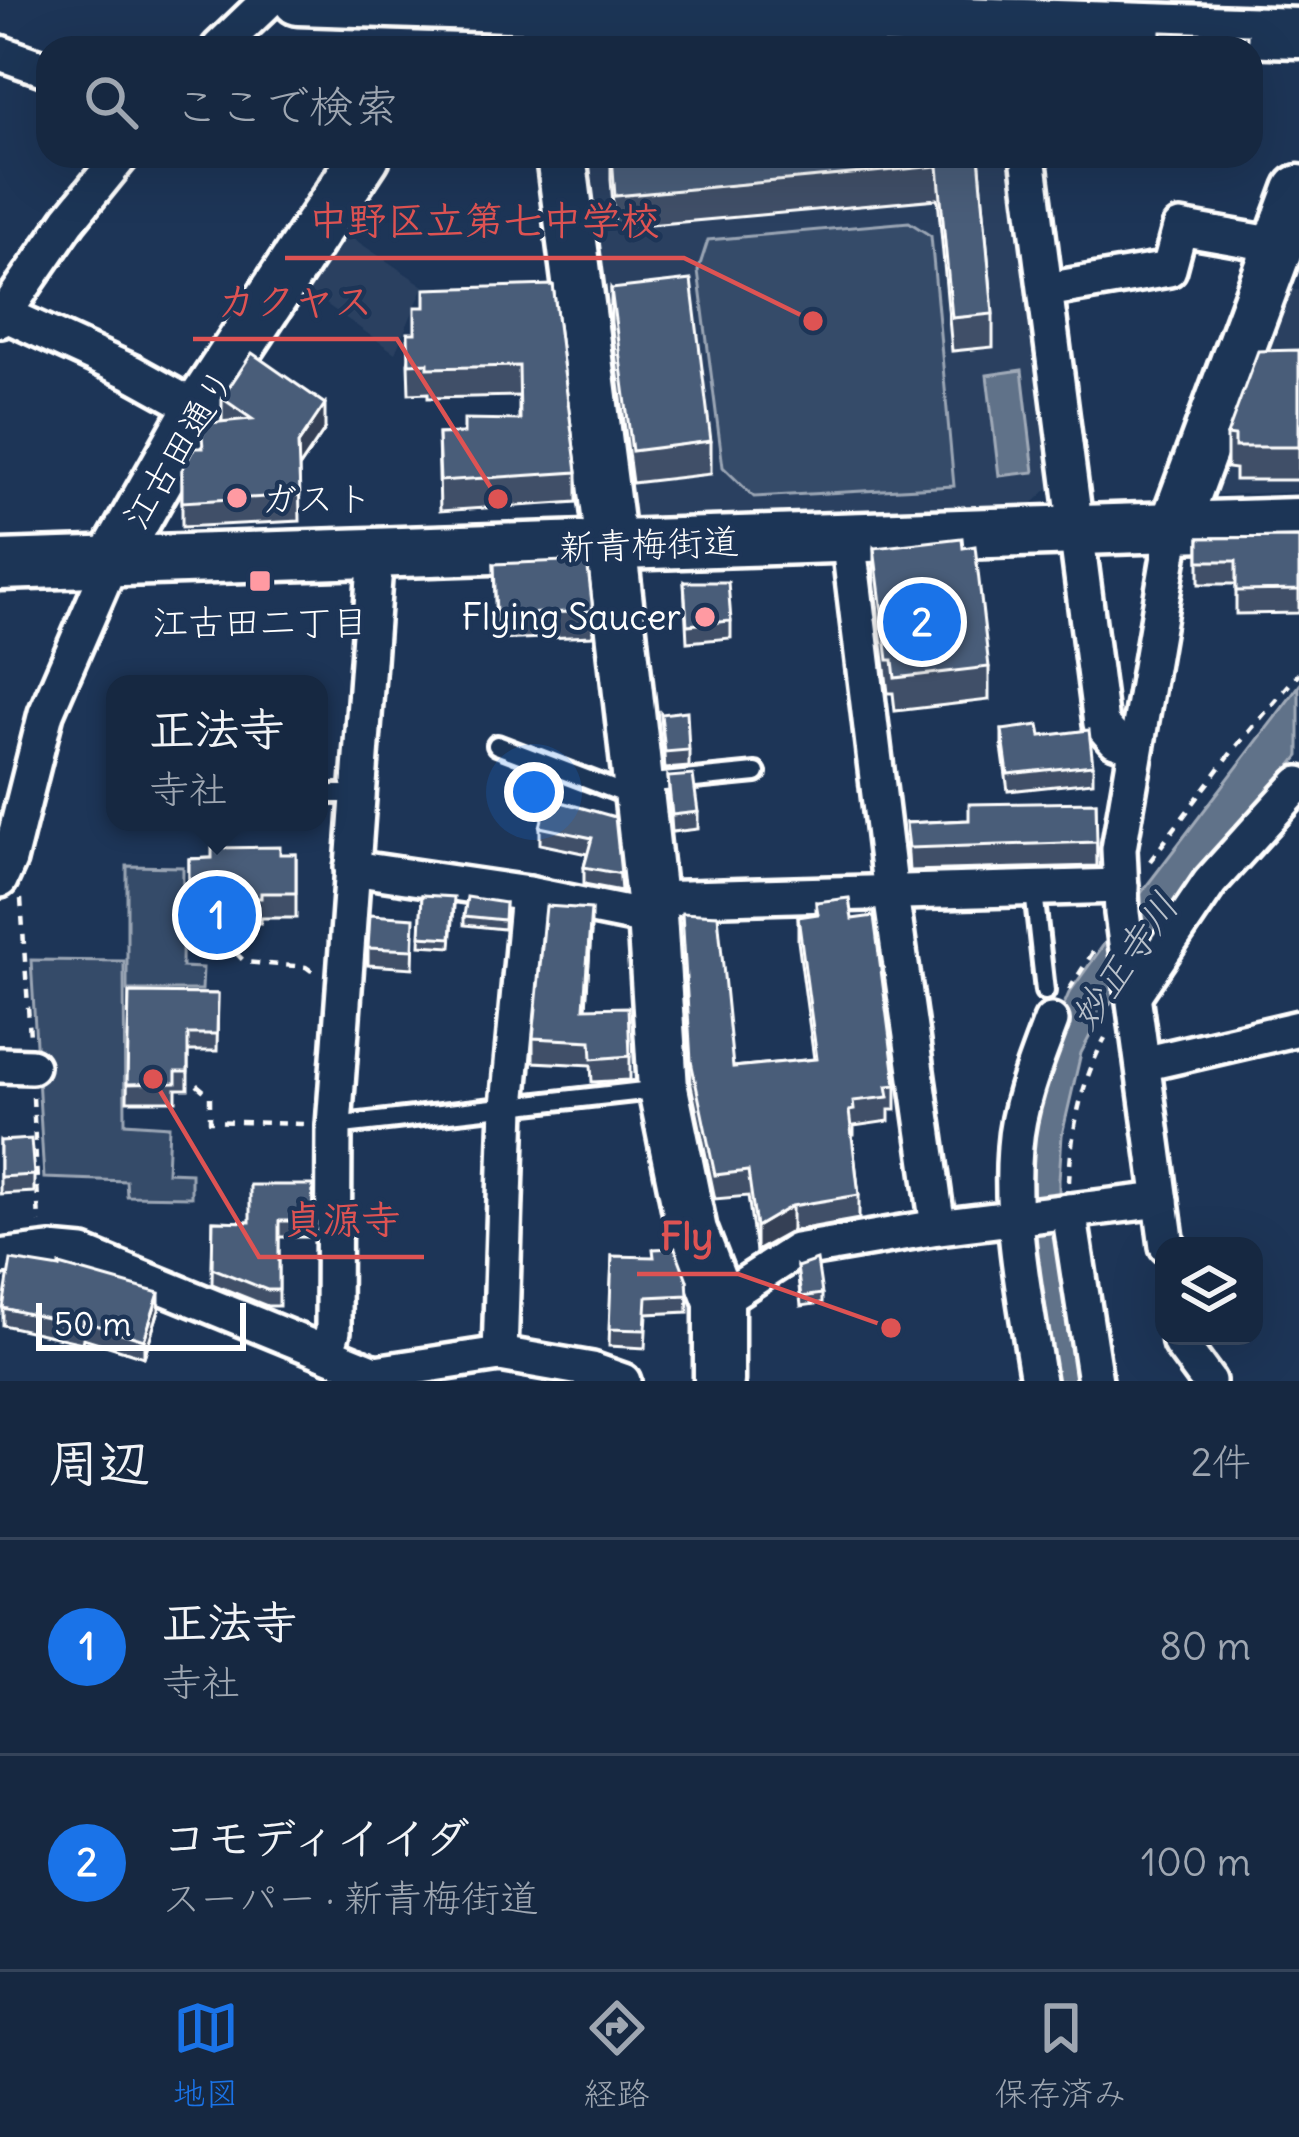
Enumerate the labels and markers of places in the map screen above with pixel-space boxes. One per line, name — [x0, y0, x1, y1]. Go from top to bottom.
callout: 中野区立第七中学校 — [285, 183, 684, 258]
callout: カクヤス — [193, 264, 397, 339]
place label: ガスト — [261, 476, 373, 521]
marker: ガスト — [224, 485, 250, 511]
marker: 江古田二丁目 — [247, 568, 273, 594]
pin: 2 — [883, 577, 961, 667]
place label: Flying Saucer — [462, 595, 681, 640]
place label: 江古田二丁目 — [152, 600, 368, 645]
marker: Flying Saucer — [692, 604, 718, 630]
pin: 1 — [178, 870, 256, 960]
callout: 貞源寺 — [259, 1182, 424, 1257]
callout: Fly — [637, 1199, 738, 1274]

